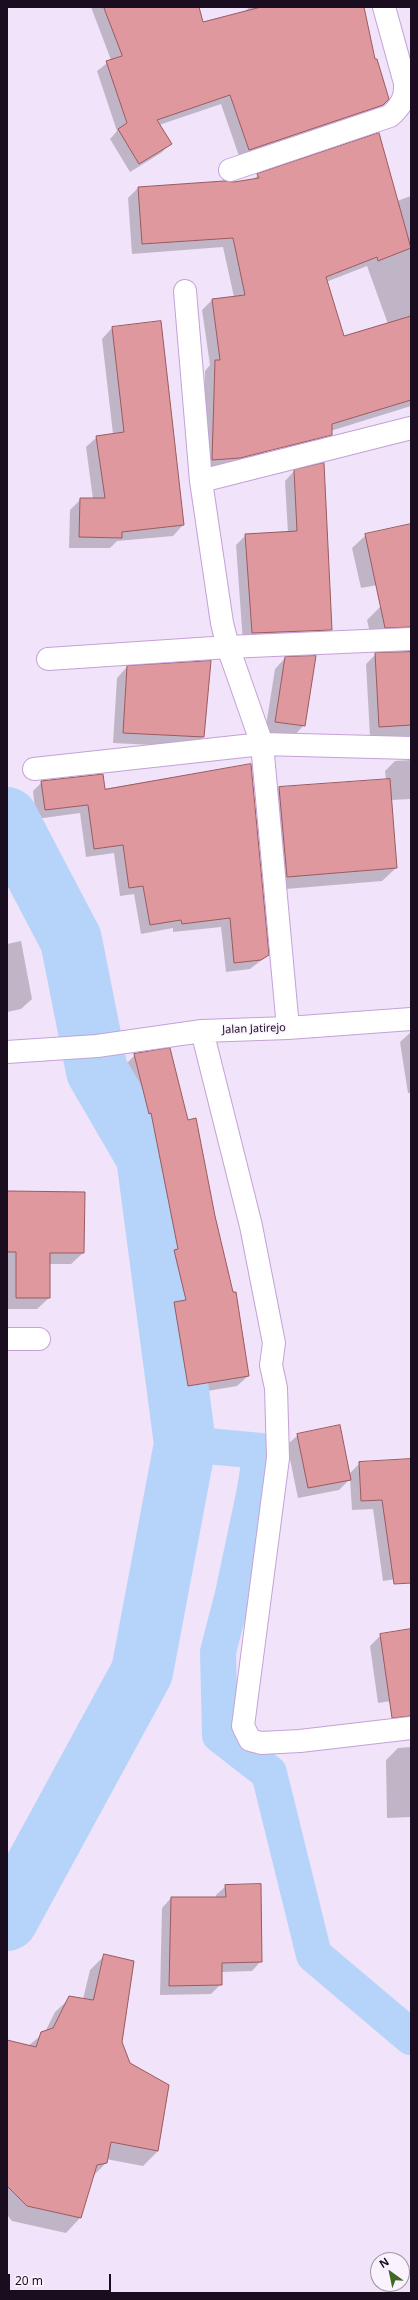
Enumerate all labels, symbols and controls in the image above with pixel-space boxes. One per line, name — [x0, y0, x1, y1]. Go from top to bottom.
street label: Jalan Jatirejo — [222, 1021, 286, 1037]
north arrow — [370, 2252, 410, 2292]
text: N — [376, 2254, 392, 2271]
scale bar — [10, 2266, 113, 2292]
text: 20 m — [15, 2272, 43, 2289]

